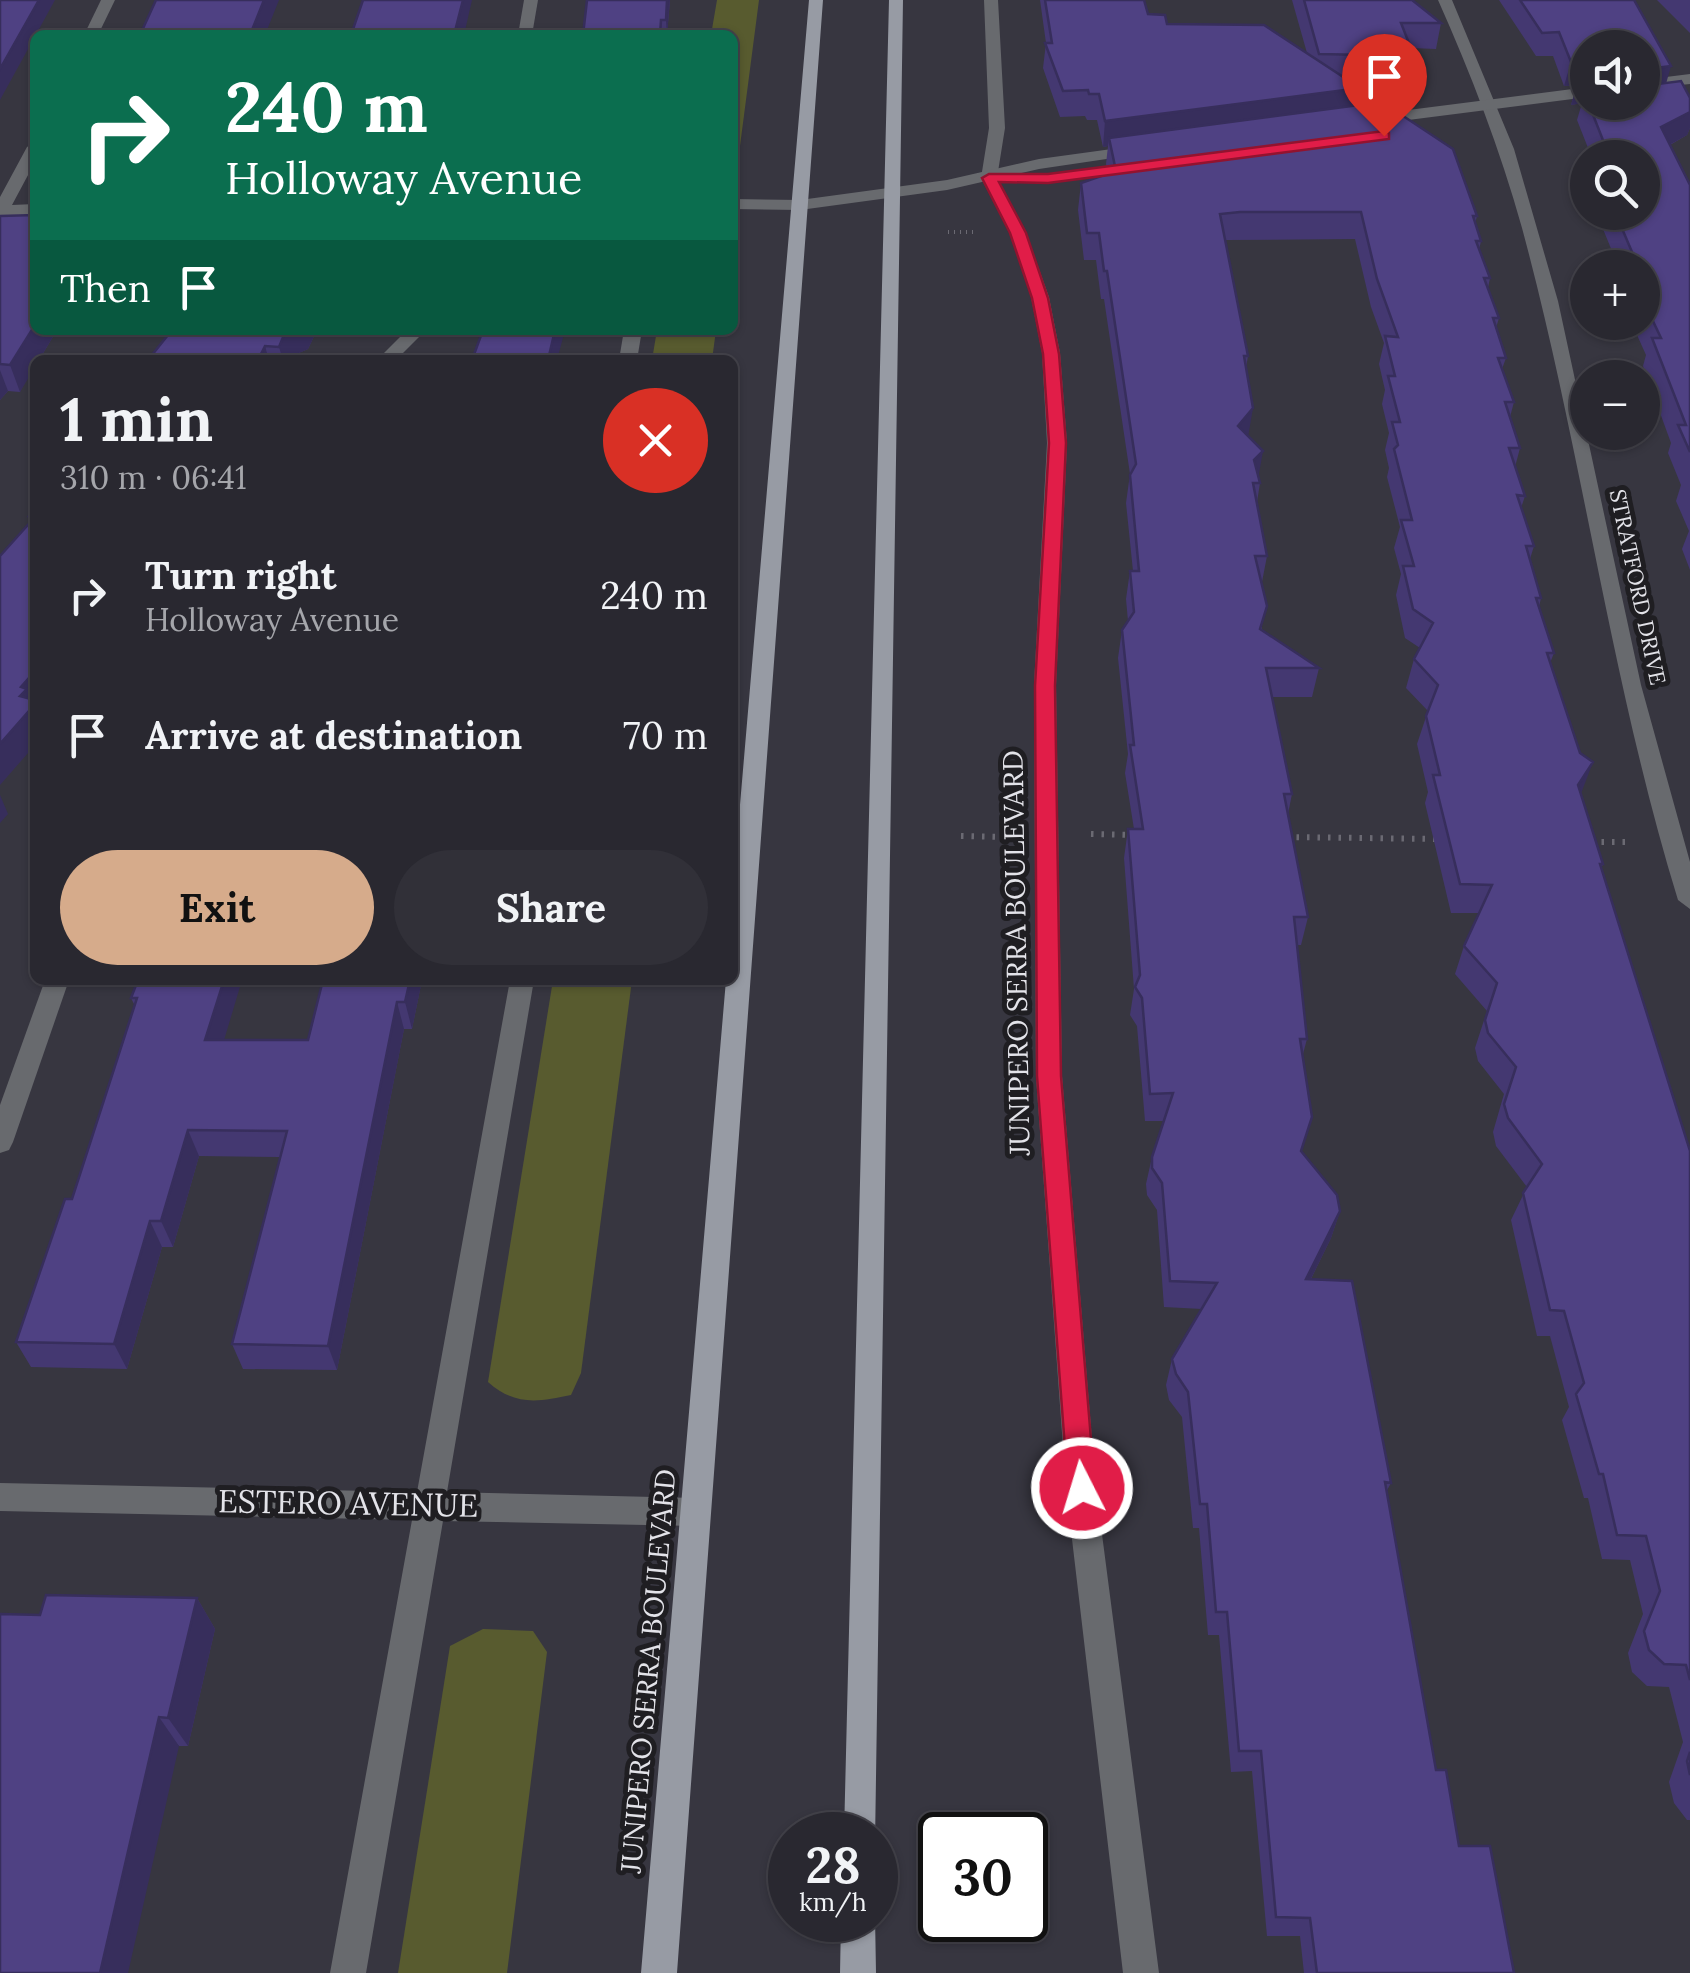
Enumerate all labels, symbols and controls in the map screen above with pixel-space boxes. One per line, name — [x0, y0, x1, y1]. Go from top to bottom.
map controls — [1570, 30, 1660, 450]
button: sound — [1570, 30, 1660, 120]
pin — [1342, 34, 1427, 137]
icon: arrive — [1357, 49, 1412, 104]
text: 240 m — [225, 62, 428, 151]
icon: right — [60, 70, 190, 200]
button: search — [1570, 140, 1660, 230]
text: Holloway Avenue — [225, 149, 582, 206]
button: + — [1570, 250, 1660, 340]
icon: arrive — [171, 260, 226, 315]
text: Then — [60, 264, 151, 312]
button: − — [1570, 360, 1660, 450]
text: 1 min — [60, 381, 213, 457]
button: close — [603, 388, 708, 493]
text: 310 m · 06:41 — [60, 457, 247, 498]
street label: STRATFORD DRIVE — [1604, 487, 1672, 687]
text: Turn right — [145, 551, 336, 599]
icon: right — [60, 568, 115, 623]
text: 240 m — [600, 571, 708, 619]
text: Holloway Avenue — [145, 599, 399, 640]
icon: arrive — [60, 708, 115, 763]
text: Arrive at destination — [145, 711, 522, 759]
text: 70 m — [623, 711, 708, 759]
street label: JUNIPERO SERRA BOULEVARD — [994, 750, 1038, 1157]
button: Exit — [60, 850, 374, 965]
button: Share — [394, 850, 708, 965]
position arrow — [1030, 1436, 1134, 1540]
street label: JUNIPERO SERRA BOULEVARD — [612, 1467, 684, 1876]
street label: ESTERO AVENUE — [218, 1480, 478, 1526]
speed limit sign: 30 — [918, 1812, 1048, 1942]
text: 28 — [805, 1833, 861, 1897]
text: km/h — [799, 1886, 867, 1918]

